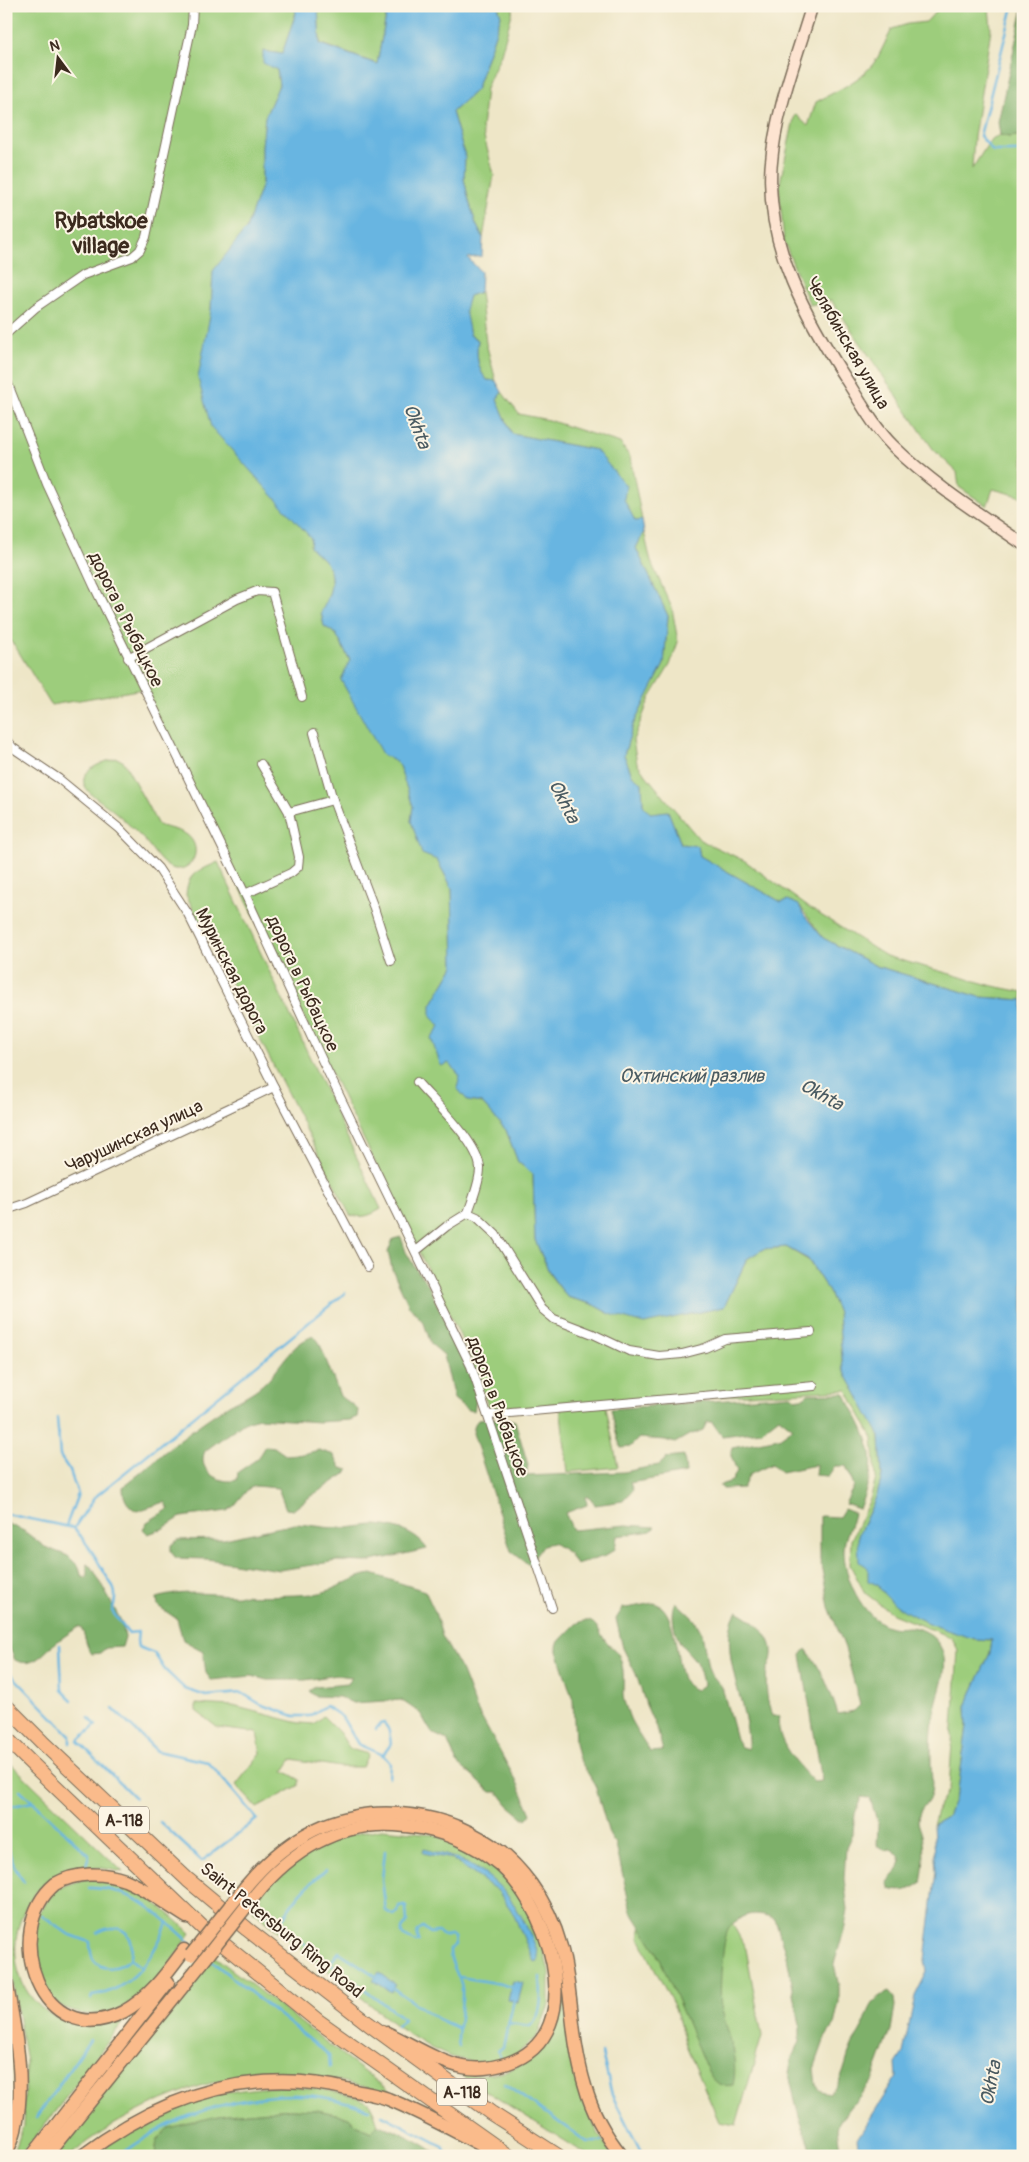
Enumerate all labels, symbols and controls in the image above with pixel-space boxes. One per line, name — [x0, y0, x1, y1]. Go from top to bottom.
north arrow — [32, 32, 82, 82]
text: N — [48, 36, 62, 55]
district label: Rybatskoe village — [54, 207, 149, 260]
street label: Челябинская улица — [800, 273, 895, 413]
water label: Okhta — [398, 401, 436, 453]
street label: дорога в Рыбацкое — [83, 548, 168, 691]
water label: Okhta — [543, 776, 586, 828]
street label: Муринская дорога — [190, 904, 273, 1038]
street label: дорога в Рыбацкое — [261, 911, 344, 1055]
water label: Охтинский разлив — [620, 1064, 765, 1088]
water label: Okhta — [796, 1073, 848, 1117]
street label: Чарушинская улица — [62, 1095, 207, 1178]
street label: дорога в Рыбацкое — [461, 1333, 534, 1480]
road number: А-118 — [99, 1806, 149, 1834]
street label: Saint Petersburg Ring Road — [195, 1857, 368, 2003]
water label: Okhta — [975, 2057, 1007, 2108]
road number: А-118 — [437, 2078, 487, 2106]

